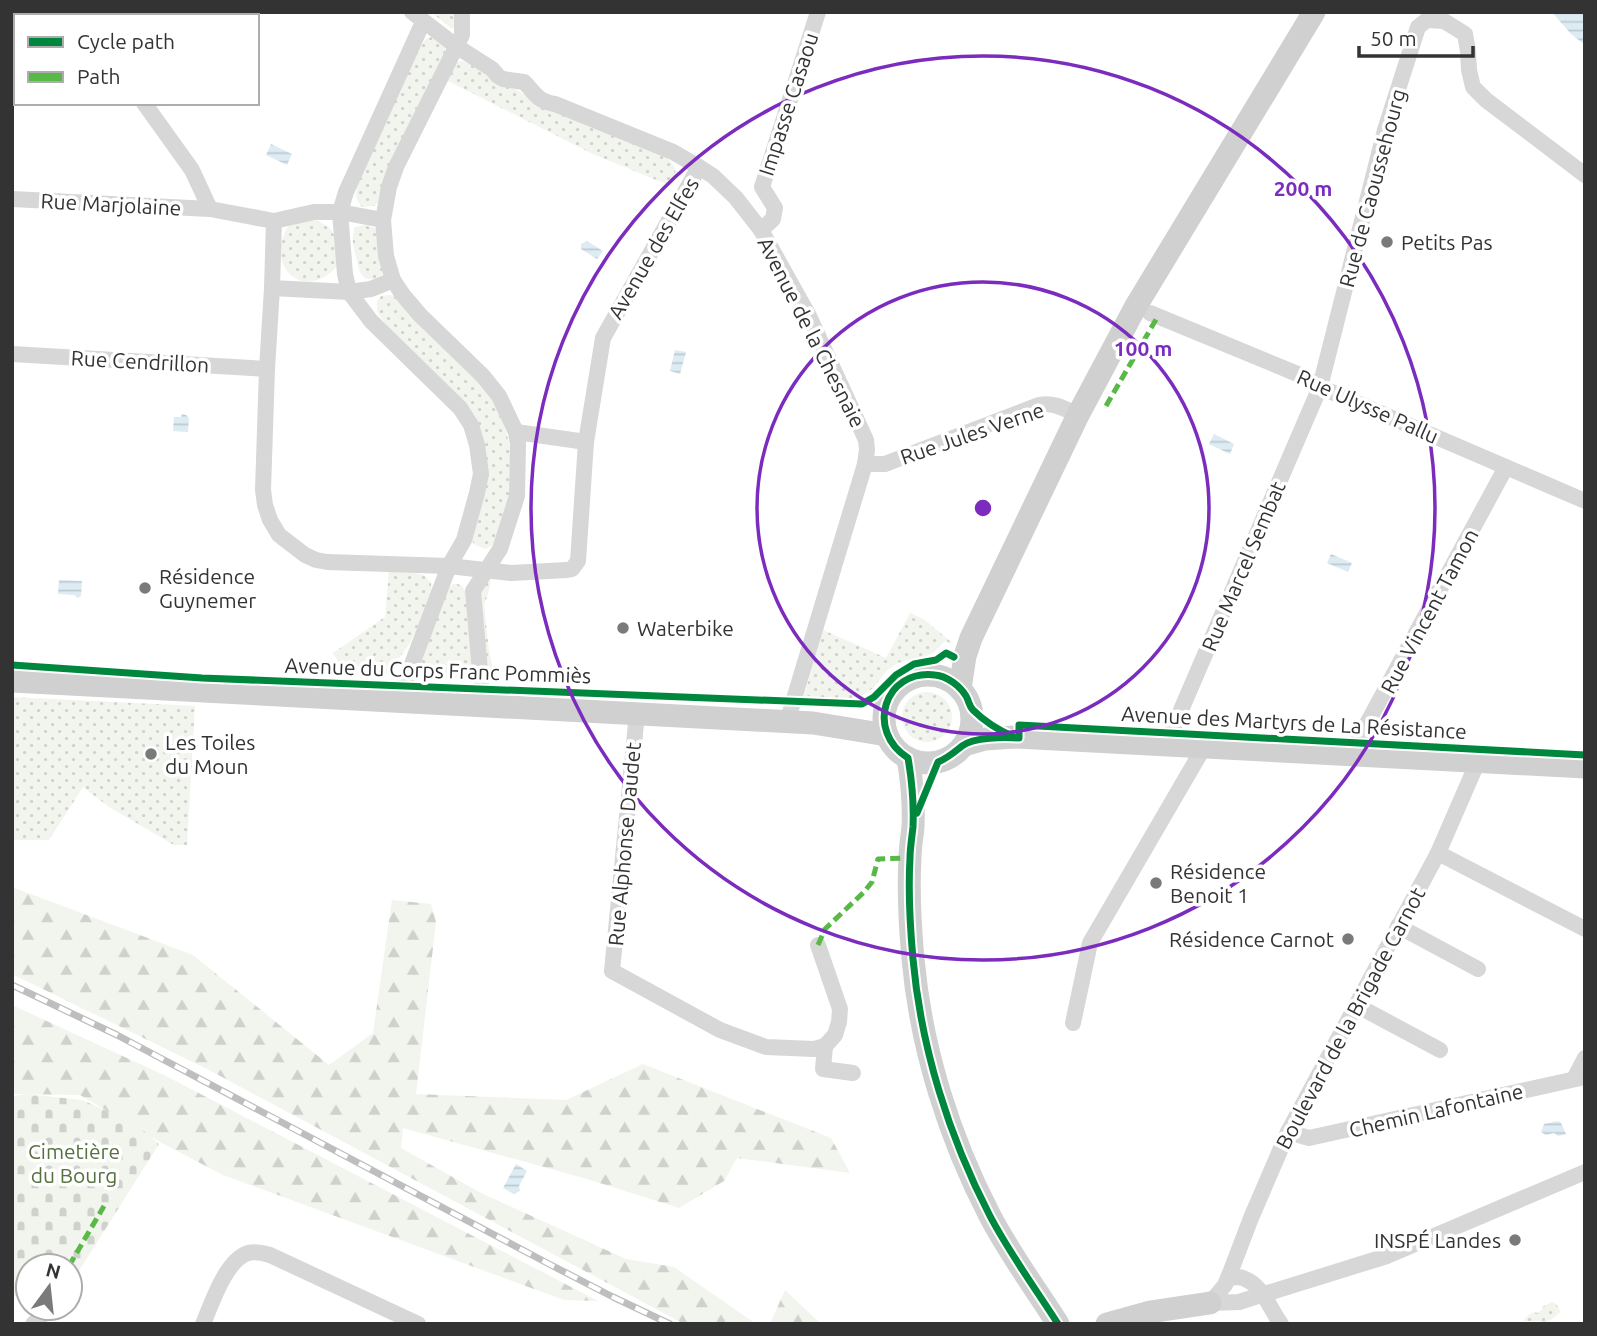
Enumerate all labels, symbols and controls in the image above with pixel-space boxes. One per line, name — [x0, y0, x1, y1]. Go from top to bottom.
legend — [14, 14, 259, 105]
scale bar — [1359, 14, 1473, 58]
text: 50 m — [1370, 26, 1417, 50]
text: Cycle path — [77, 29, 175, 53]
street label: Impasse Casaou — [754, 29, 822, 179]
text: Path — [77, 64, 120, 88]
street label: Rue de Caoussehourg — [1334, 86, 1410, 290]
street label: Avenue des Elfes — [603, 173, 703, 323]
text: 200 m — [1274, 176, 1332, 200]
street label: Rue Marjolaine — [40, 188, 182, 220]
place label: Petits Pas — [1401, 230, 1493, 254]
street label: Avenue de la Chesnaie — [754, 233, 870, 431]
marker: Petits Pas — [1379, 234, 1395, 250]
text: 100 m — [1114, 336, 1172, 360]
street label: Rue Cendrillon — [70, 345, 210, 377]
street label: Rue Ulysse Pallu — [1294, 364, 1442, 448]
street label: Rue Jules Verne — [897, 397, 1047, 469]
street label: Rue Marcel Sembat — [1196, 477, 1290, 655]
centre of rings — [971, 496, 995, 520]
street label: Rue Vincent Tamon — [1375, 525, 1483, 697]
place label: Résidence Guynemer — [159, 564, 256, 612]
marker: Résidence Guynemer — [137, 580, 153, 596]
place label: Waterbike — [637, 616, 734, 640]
marker: Waterbike — [615, 620, 631, 636]
street label: Avenue du Corps Franc Pommiès — [284, 653, 592, 687]
street label: Avenue des Martyrs de La Résistance — [1121, 701, 1467, 743]
place label: Les Toiles du Moun — [165, 730, 255, 778]
street label: Rue Alphonse Daudet — [603, 741, 645, 947]
marker: Les Toiles du Moun — [143, 746, 159, 762]
place label: Résidence Benoit 1 — [1170, 859, 1266, 907]
marker: Résidence Benoit 1 — [1148, 875, 1164, 891]
street label: Boulevard de la Brigade Carnot — [1271, 883, 1429, 1153]
place label: Résidence Carnot — [1169, 927, 1334, 951]
marker: Résidence Carnot — [1340, 931, 1356, 947]
street label: Chemin Lafontaine — [1347, 1078, 1525, 1142]
park label: Cimetière du Bourg — [28, 1139, 120, 1187]
place label: INSPÉ Landes — [1374, 1228, 1501, 1252]
marker: INSPÉ Landes — [1507, 1232, 1523, 1248]
north arrow — [14, 1252, 84, 1322]
text: N — [44, 1258, 63, 1283]

